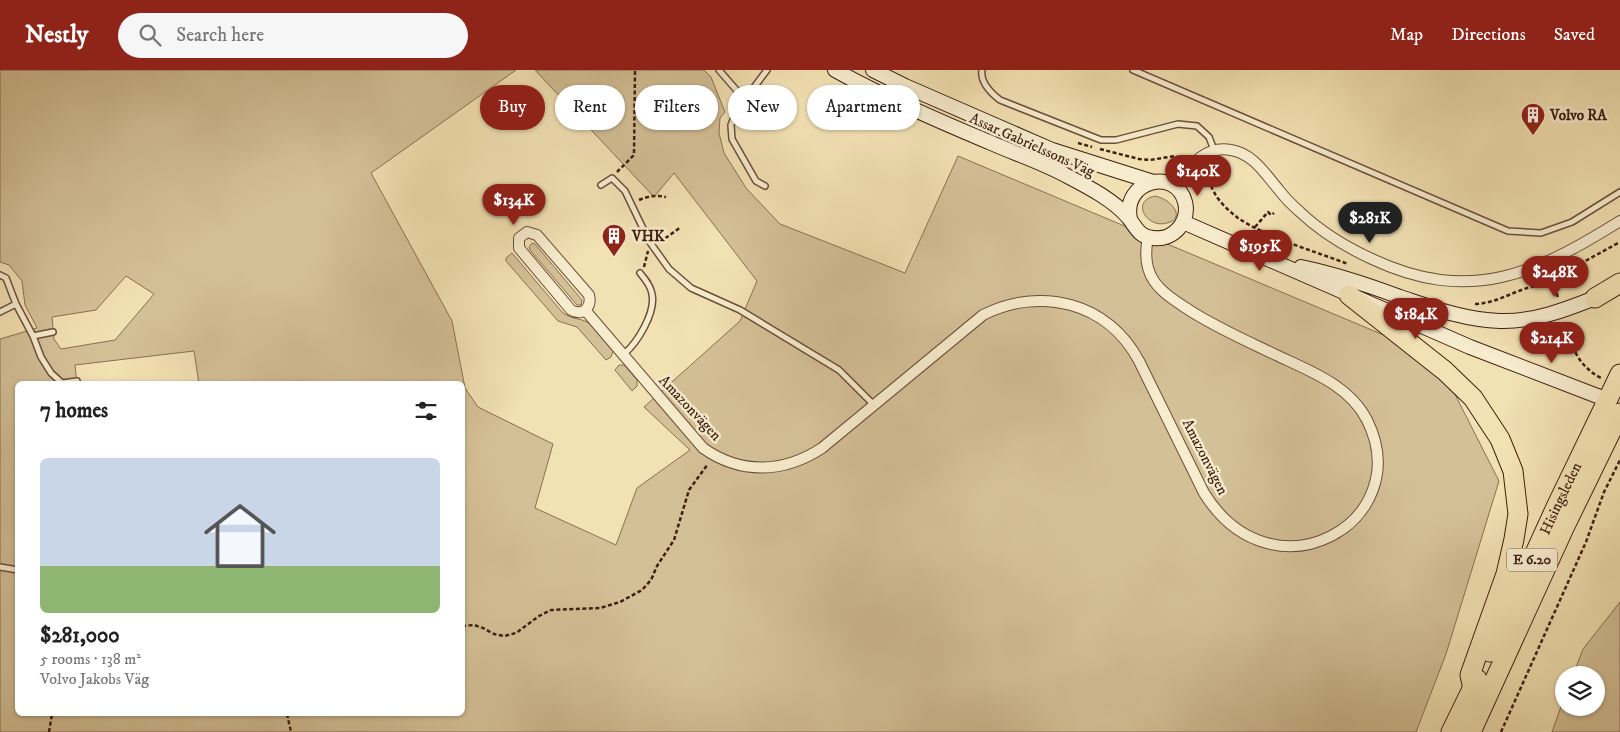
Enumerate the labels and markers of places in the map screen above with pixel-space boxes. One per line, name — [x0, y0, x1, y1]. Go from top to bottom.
building icon: Volvo RA — [1520, 102, 1546, 136]
place label: Volvo RA — [1549, 106, 1607, 125]
pin: $140K — [1163, 154, 1233, 197]
pin: $134K — [479, 184, 549, 226]
pin: $281K — [1335, 202, 1405, 244]
building icon: VHK — [601, 223, 627, 257]
place label: VHK — [631, 227, 665, 246]
pin: $195K — [1225, 230, 1295, 272]
pin: $248K — [1520, 256, 1590, 298]
pin: $184K — [1381, 298, 1451, 340]
pin: $214K — [1517, 322, 1587, 364]

